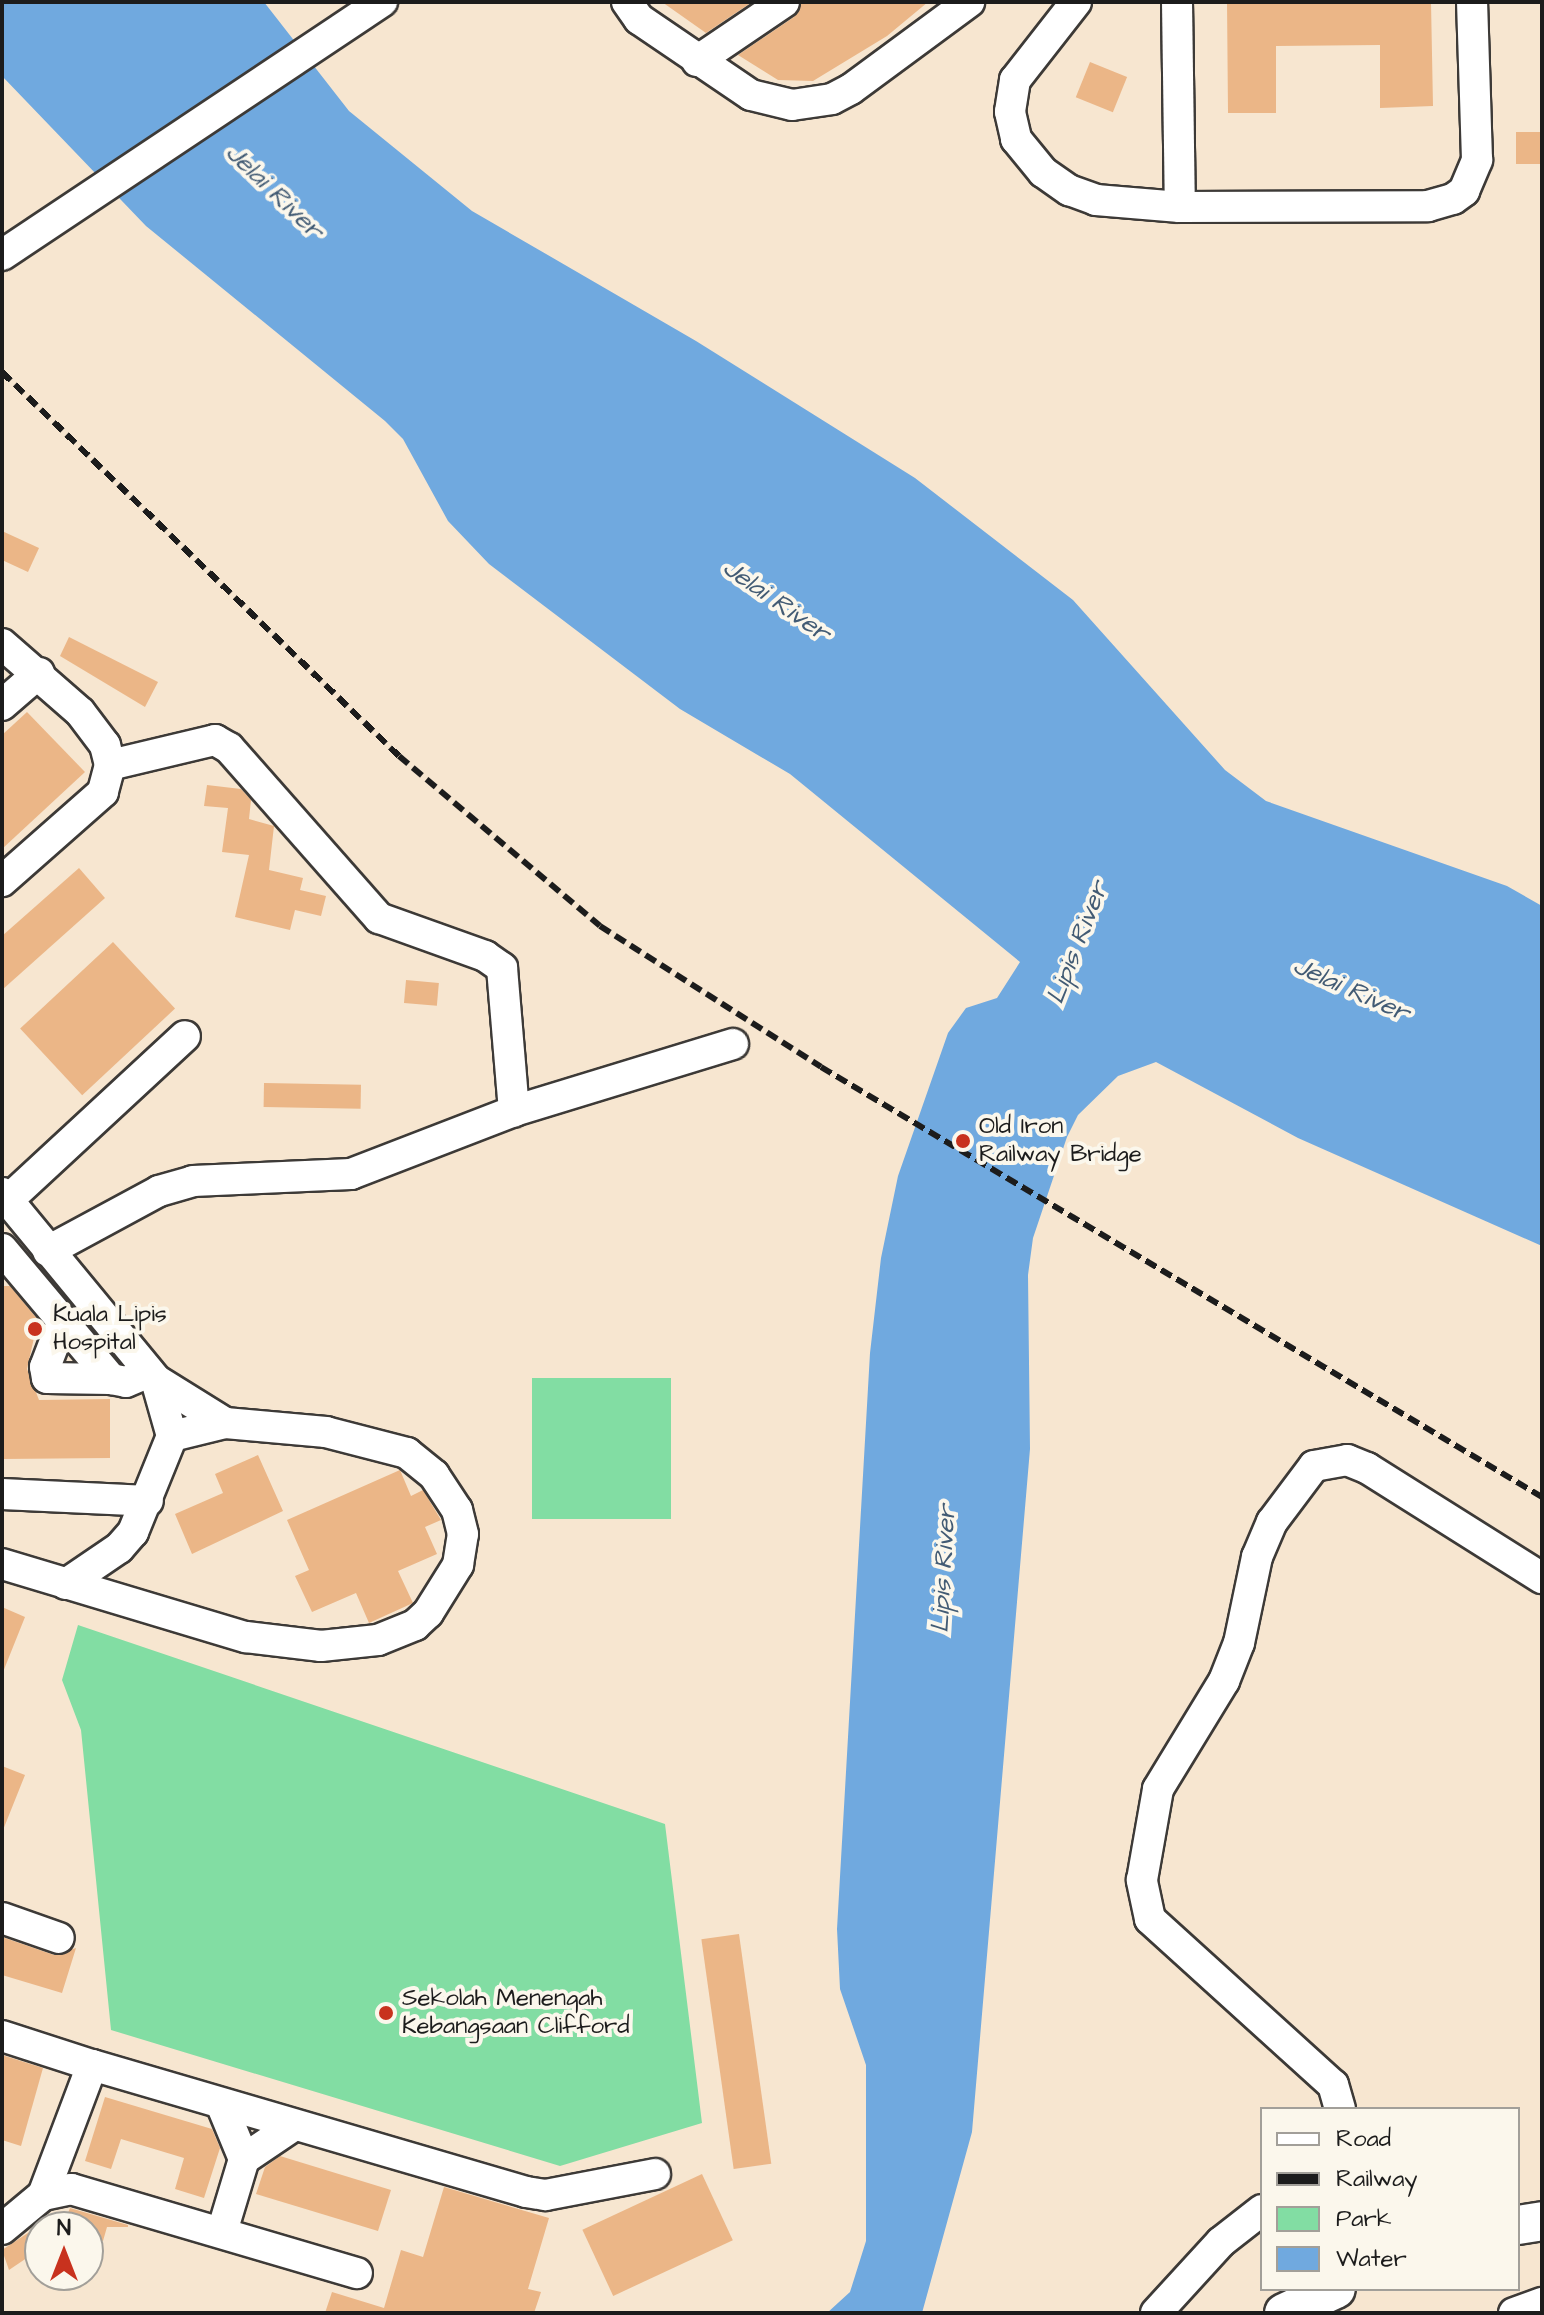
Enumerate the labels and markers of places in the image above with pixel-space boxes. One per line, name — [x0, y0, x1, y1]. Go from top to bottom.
place label: Old Iron Railway Bridge — [979, 1113, 1142, 1169]
marker: Old Iron Railway Bridge — [954, 1132, 972, 1150]
place label: Kuala Lipis Hospital — [53, 1301, 167, 1357]
marker: Kuala Lipis Hospital — [24, 1318, 46, 1340]
place label: Sekolah Menengah Kebangsaan Clifford — [402, 1985, 630, 2041]
marker: Sekolah Menengah Kebangsaan Clifford — [377, 2004, 395, 2022]

